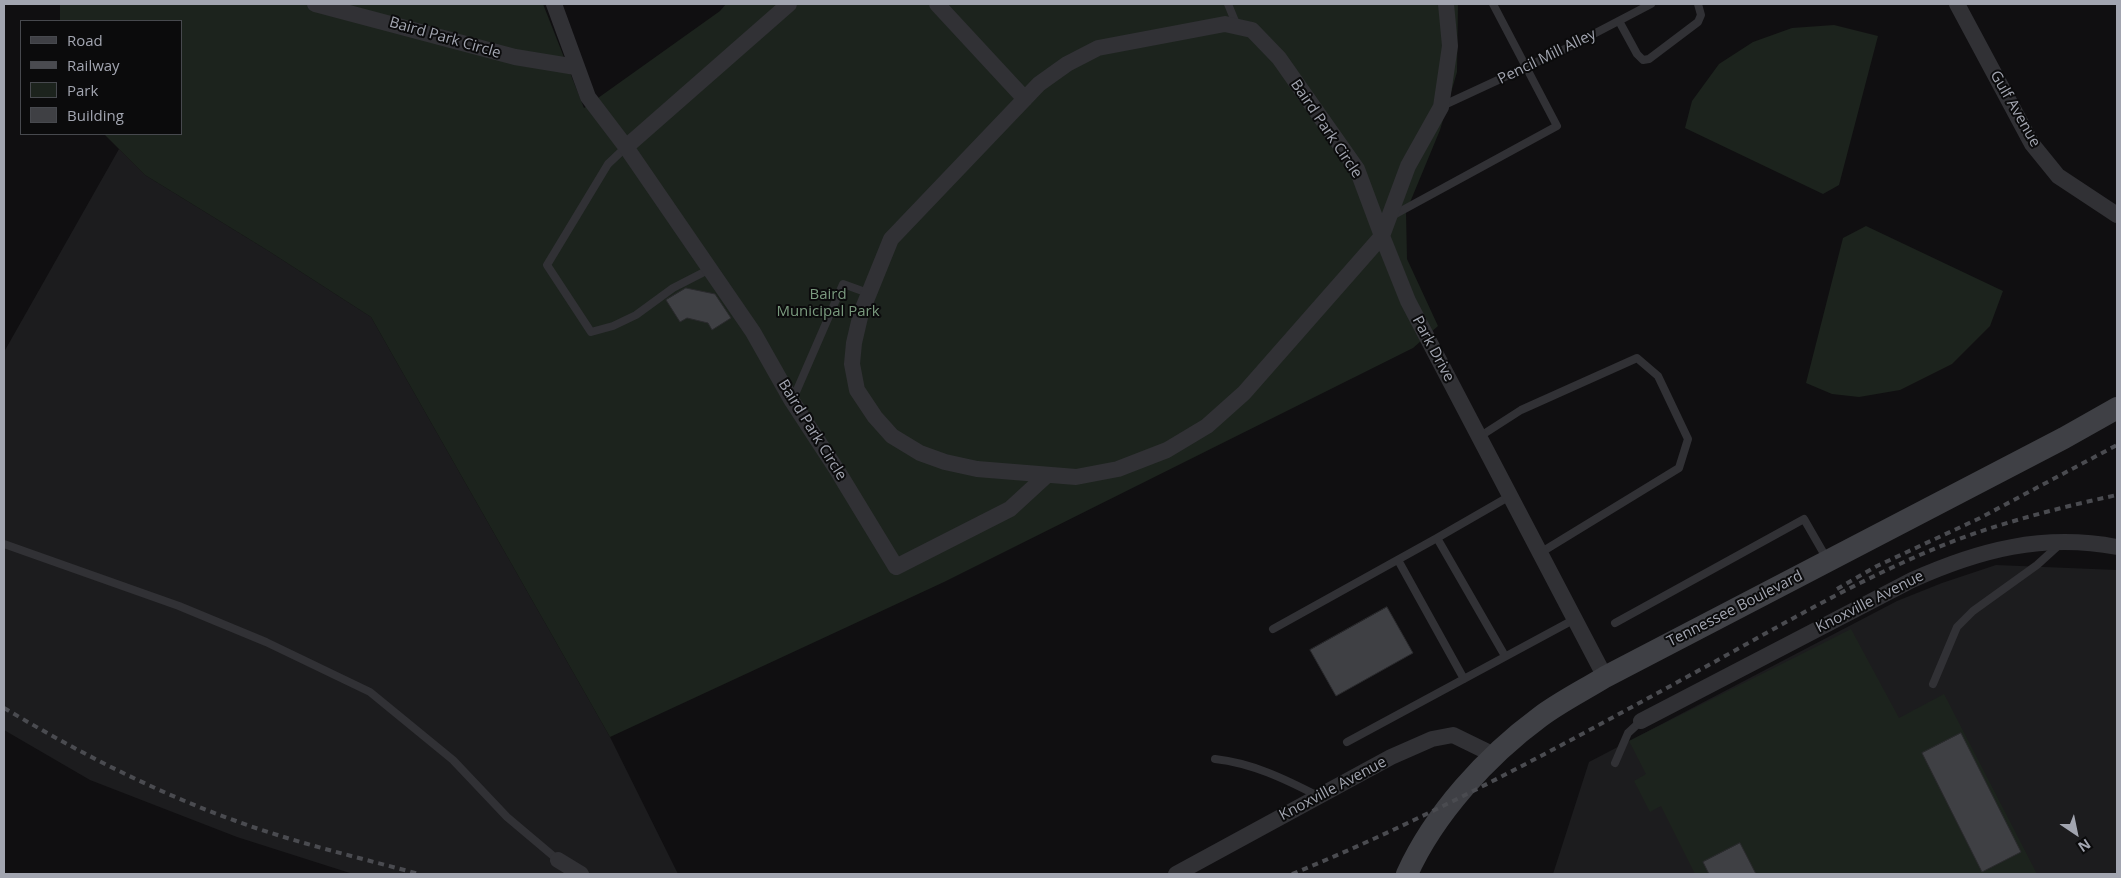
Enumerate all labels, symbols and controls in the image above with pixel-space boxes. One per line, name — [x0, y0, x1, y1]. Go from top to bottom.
street label: Baird Park Circle — [387, 13, 503, 63]
legend — [20, 20, 182, 135]
street label: Pencil Mill Alley — [1495, 25, 1599, 89]
text: Road — [67, 30, 103, 50]
text: Railway — [67, 55, 120, 75]
street label: Gulf Avenue — [1986, 68, 2044, 150]
street label: Baird Park Circle — [1286, 76, 1366, 182]
text: Park — [67, 80, 98, 100]
text: Building — [67, 105, 124, 125]
park label: Baird Municipal Park — [776, 286, 880, 321]
street label: Park Drive — [1408, 313, 1458, 385]
street label: Baird Park Circle — [774, 376, 850, 484]
street label: Tennessee Boulevard — [1664, 567, 1806, 651]
street label: Knoxville Avenue — [1813, 567, 1927, 637]
street label: Knoxville Avenue — [1276, 753, 1390, 825]
north arrow — [2051, 808, 2101, 858]
text: N — [2075, 835, 2095, 857]

